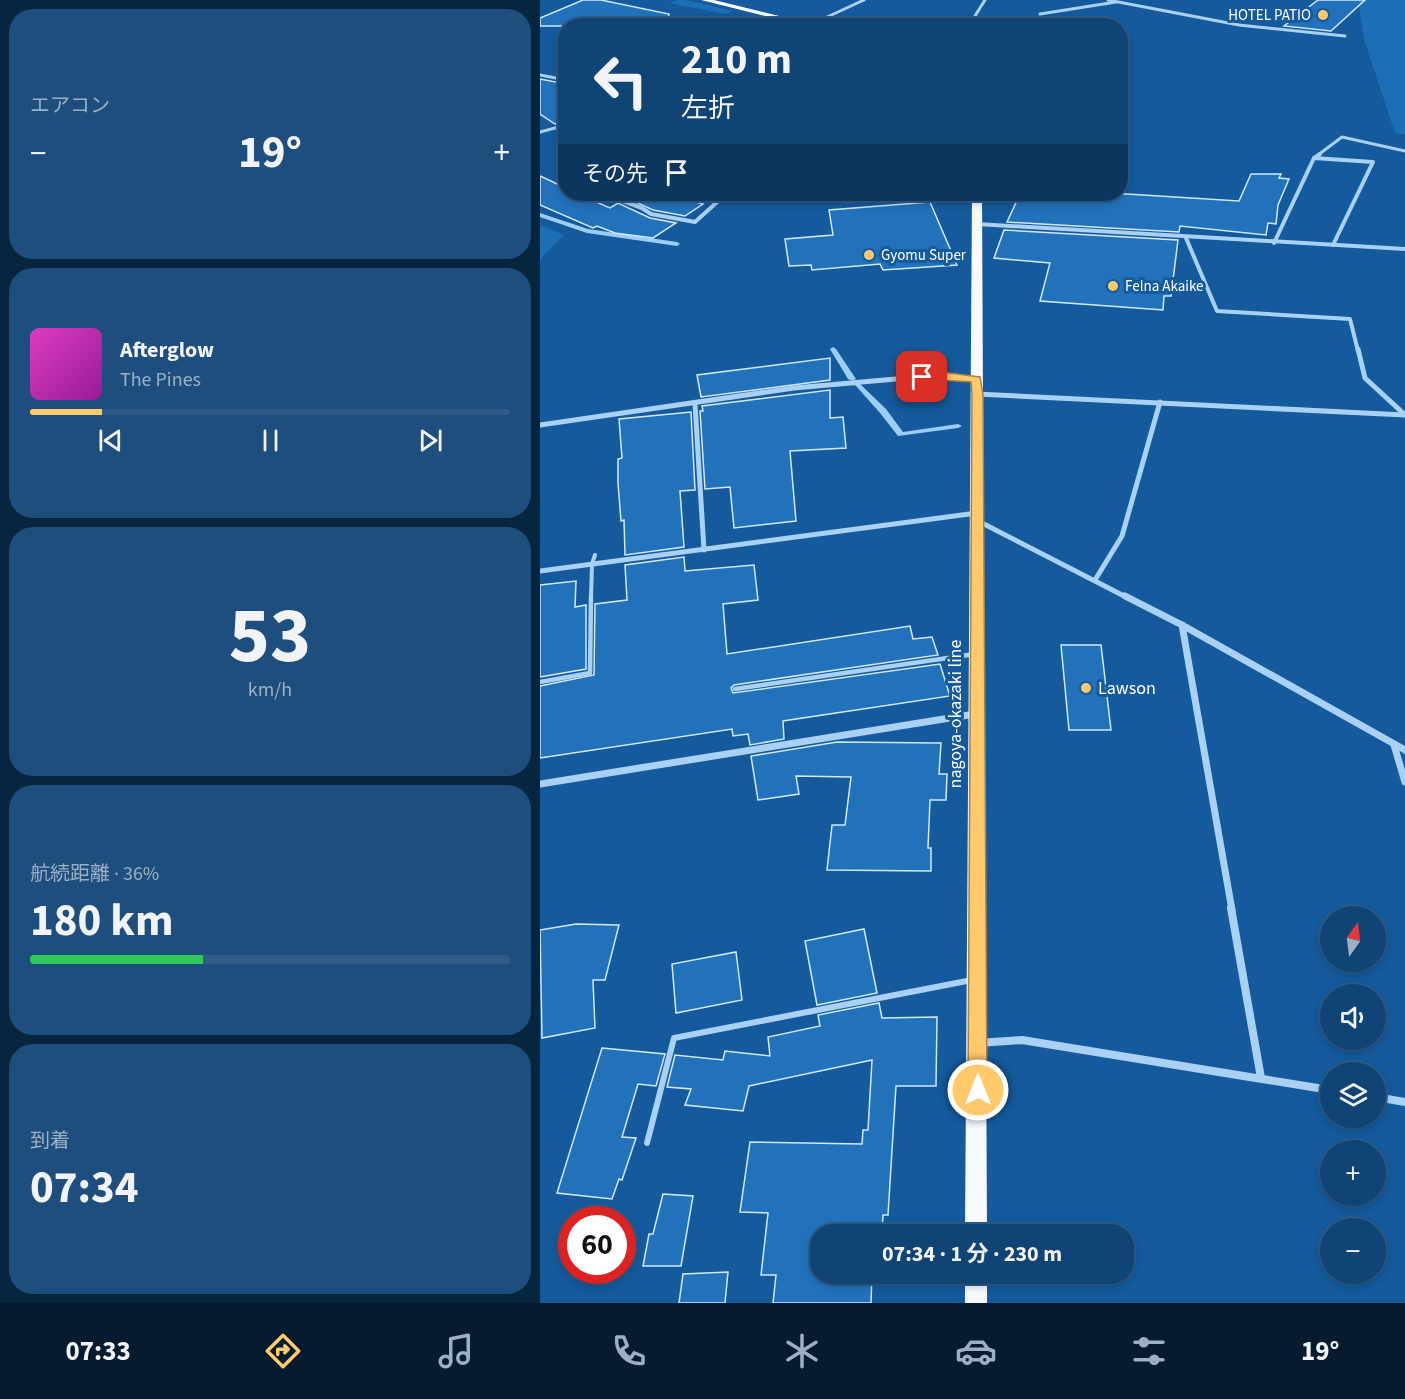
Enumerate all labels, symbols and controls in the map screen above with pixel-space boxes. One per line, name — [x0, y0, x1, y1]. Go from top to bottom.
place label: HOTEL PATIO — [1228, 5, 1311, 26]
marker: HOTEL PATIO — [1316, 8, 1330, 22]
text: 210 m — [681, 30, 792, 90]
icon: left — [582, 42, 660, 120]
text: 左折 — [681, 89, 735, 128]
text: エアコン — [30, 92, 110, 120]
text: 19° — [238, 121, 302, 185]
text: − — [30, 130, 46, 177]
text: + — [494, 130, 510, 177]
icon: arrive — [660, 156, 693, 189]
text: その先 — [582, 158, 648, 190]
place label: Gyomu Super — [881, 245, 967, 266]
marker: Gyomu Super — [862, 248, 876, 262]
place label: Felna Akaike — [1125, 276, 1204, 297]
marker: Felna Akaike — [1106, 279, 1120, 293]
text: Afterglow — [120, 334, 214, 366]
pin — [896, 351, 947, 402]
icon: arrive — [905, 360, 938, 393]
text: The Pines — [120, 366, 201, 394]
icon: previous — [94, 424, 127, 457]
icon: pause — [254, 424, 287, 457]
icon: next — [414, 424, 447, 457]
text: 53 — [229, 581, 311, 692]
street label: nagoya-okazaki line — [943, 640, 968, 788]
text: km/h — [248, 676, 292, 704]
place label: Lawson — [1098, 676, 1156, 701]
marker: Lawson — [1079, 681, 1093, 695]
text: 航続距離 · 36% — [30, 860, 159, 888]
text: 180 km — [30, 889, 174, 953]
north arrow — [1320, 906, 1386, 972]
map controls — [1320, 906, 1386, 1284]
button: sound — [1320, 984, 1386, 1050]
position arrow — [946, 1058, 1010, 1122]
button: layers — [1320, 1062, 1386, 1128]
text: 到着 — [30, 1127, 70, 1155]
button: + — [1320, 1140, 1386, 1206]
text: 07:34 — [30, 1156, 139, 1220]
speed limit sign: 60 — [558, 1206, 636, 1284]
button: − — [1320, 1218, 1386, 1284]
text: 07:34 · 1 分 · 230 m — [882, 1238, 1062, 1270]
icon: directions — [262, 1330, 304, 1372]
icon: music — [435, 1330, 477, 1372]
icon: phone — [608, 1330, 650, 1372]
icon: climate — [781, 1330, 823, 1372]
icon: car — [955, 1330, 997, 1372]
icon: filters — [1128, 1330, 1170, 1372]
text: 07:33 — [66, 1332, 131, 1371]
text: 19° — [1301, 1332, 1339, 1371]

